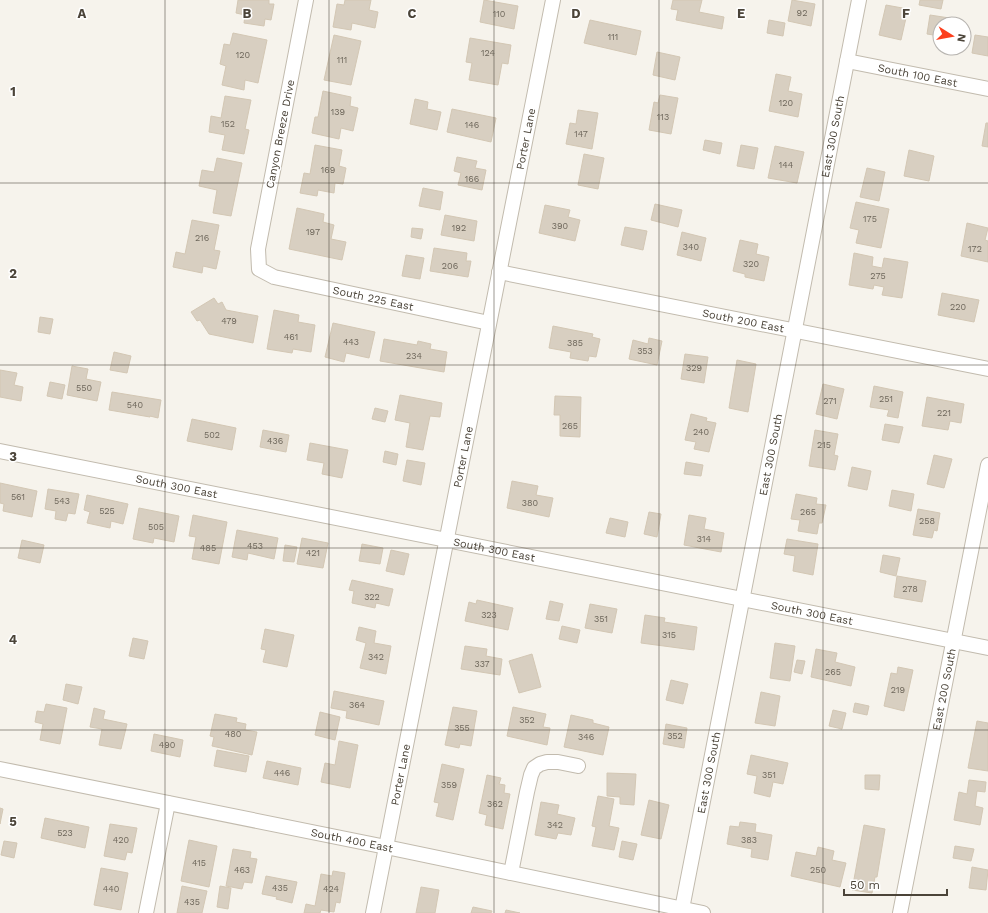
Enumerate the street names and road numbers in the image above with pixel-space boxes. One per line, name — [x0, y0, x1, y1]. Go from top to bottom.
street label: South 100 East — [877, 61, 959, 90]
street label: Canyon Breeze Drive — [264, 79, 297, 190]
street label: East 300 South — [819, 95, 847, 179]
street label: Porter Lane — [514, 107, 539, 171]
street label: South 225 East — [331, 284, 415, 314]
street label: South 200 East — [701, 306, 786, 335]
street label: East 300 South — [757, 413, 785, 497]
street label: Porter Lane — [451, 425, 476, 489]
street label: South 300 East — [134, 472, 219, 501]
street label: South 300 East — [452, 536, 537, 565]
street label: South 300 East — [770, 599, 854, 628]
street label: East 200 South — [930, 647, 959, 731]
street label: East 300 South — [695, 731, 723, 815]
street label: Porter Lane — [388, 743, 413, 807]
street label: South 400 East — [310, 826, 394, 855]

